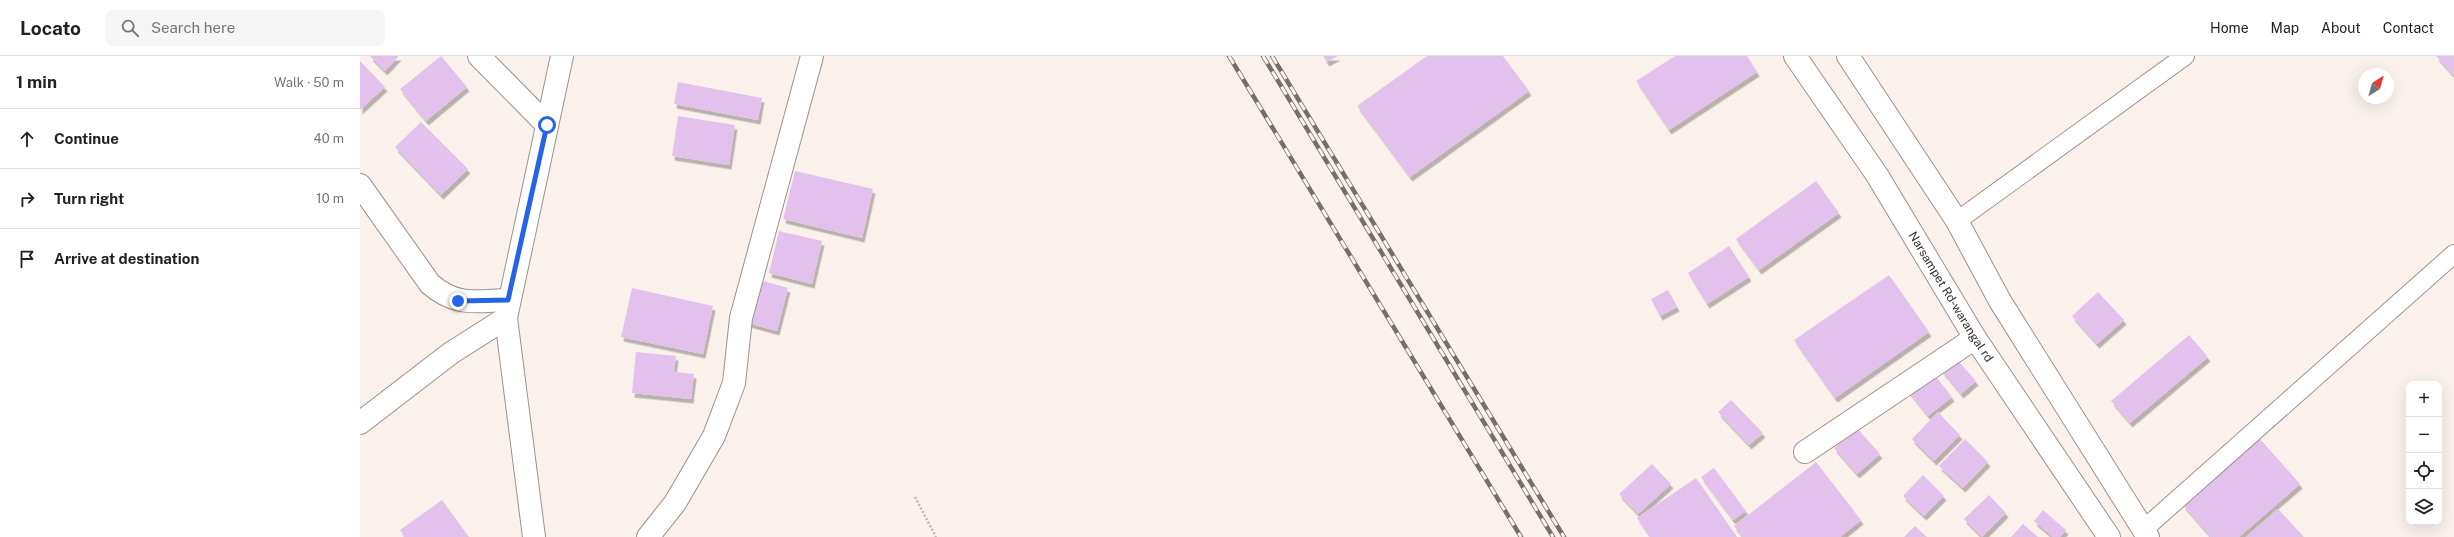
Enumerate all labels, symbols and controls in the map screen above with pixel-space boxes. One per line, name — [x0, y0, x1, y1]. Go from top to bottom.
search box — [105, 10, 385, 46]
text: Locato — [20, 17, 81, 39]
icon: search — [119, 17, 141, 39]
text: Search here — [151, 19, 235, 36]
text: Home — [2210, 20, 2249, 36]
text: Map — [2271, 20, 2299, 36]
text: About — [2321, 20, 2361, 36]
text: Contact — [2383, 20, 2434, 36]
north arrow — [2358, 68, 2394, 104]
text: 1 min — [16, 72, 57, 92]
text: Walk · 50 m — [274, 75, 344, 90]
route start — [538, 116, 556, 134]
icon: ahead — [16, 128, 38, 150]
text: Continue — [54, 130, 119, 147]
text: 40 m — [313, 131, 344, 146]
icon: right — [16, 188, 38, 210]
text: Turn right — [54, 190, 124, 207]
text: 10 m — [316, 191, 344, 206]
street label: Narsampet Rd-warangal rd — [1906, 229, 1996, 365]
icon: arrive — [16, 248, 38, 270]
text: Arrive at destination — [54, 250, 199, 267]
route end — [449, 292, 467, 310]
map controls — [2406, 381, 2442, 525]
button: + — [2406, 381, 2442, 417]
button: − — [2406, 417, 2442, 453]
button: locate — [2406, 453, 2442, 489]
button: layers — [2406, 489, 2442, 525]

